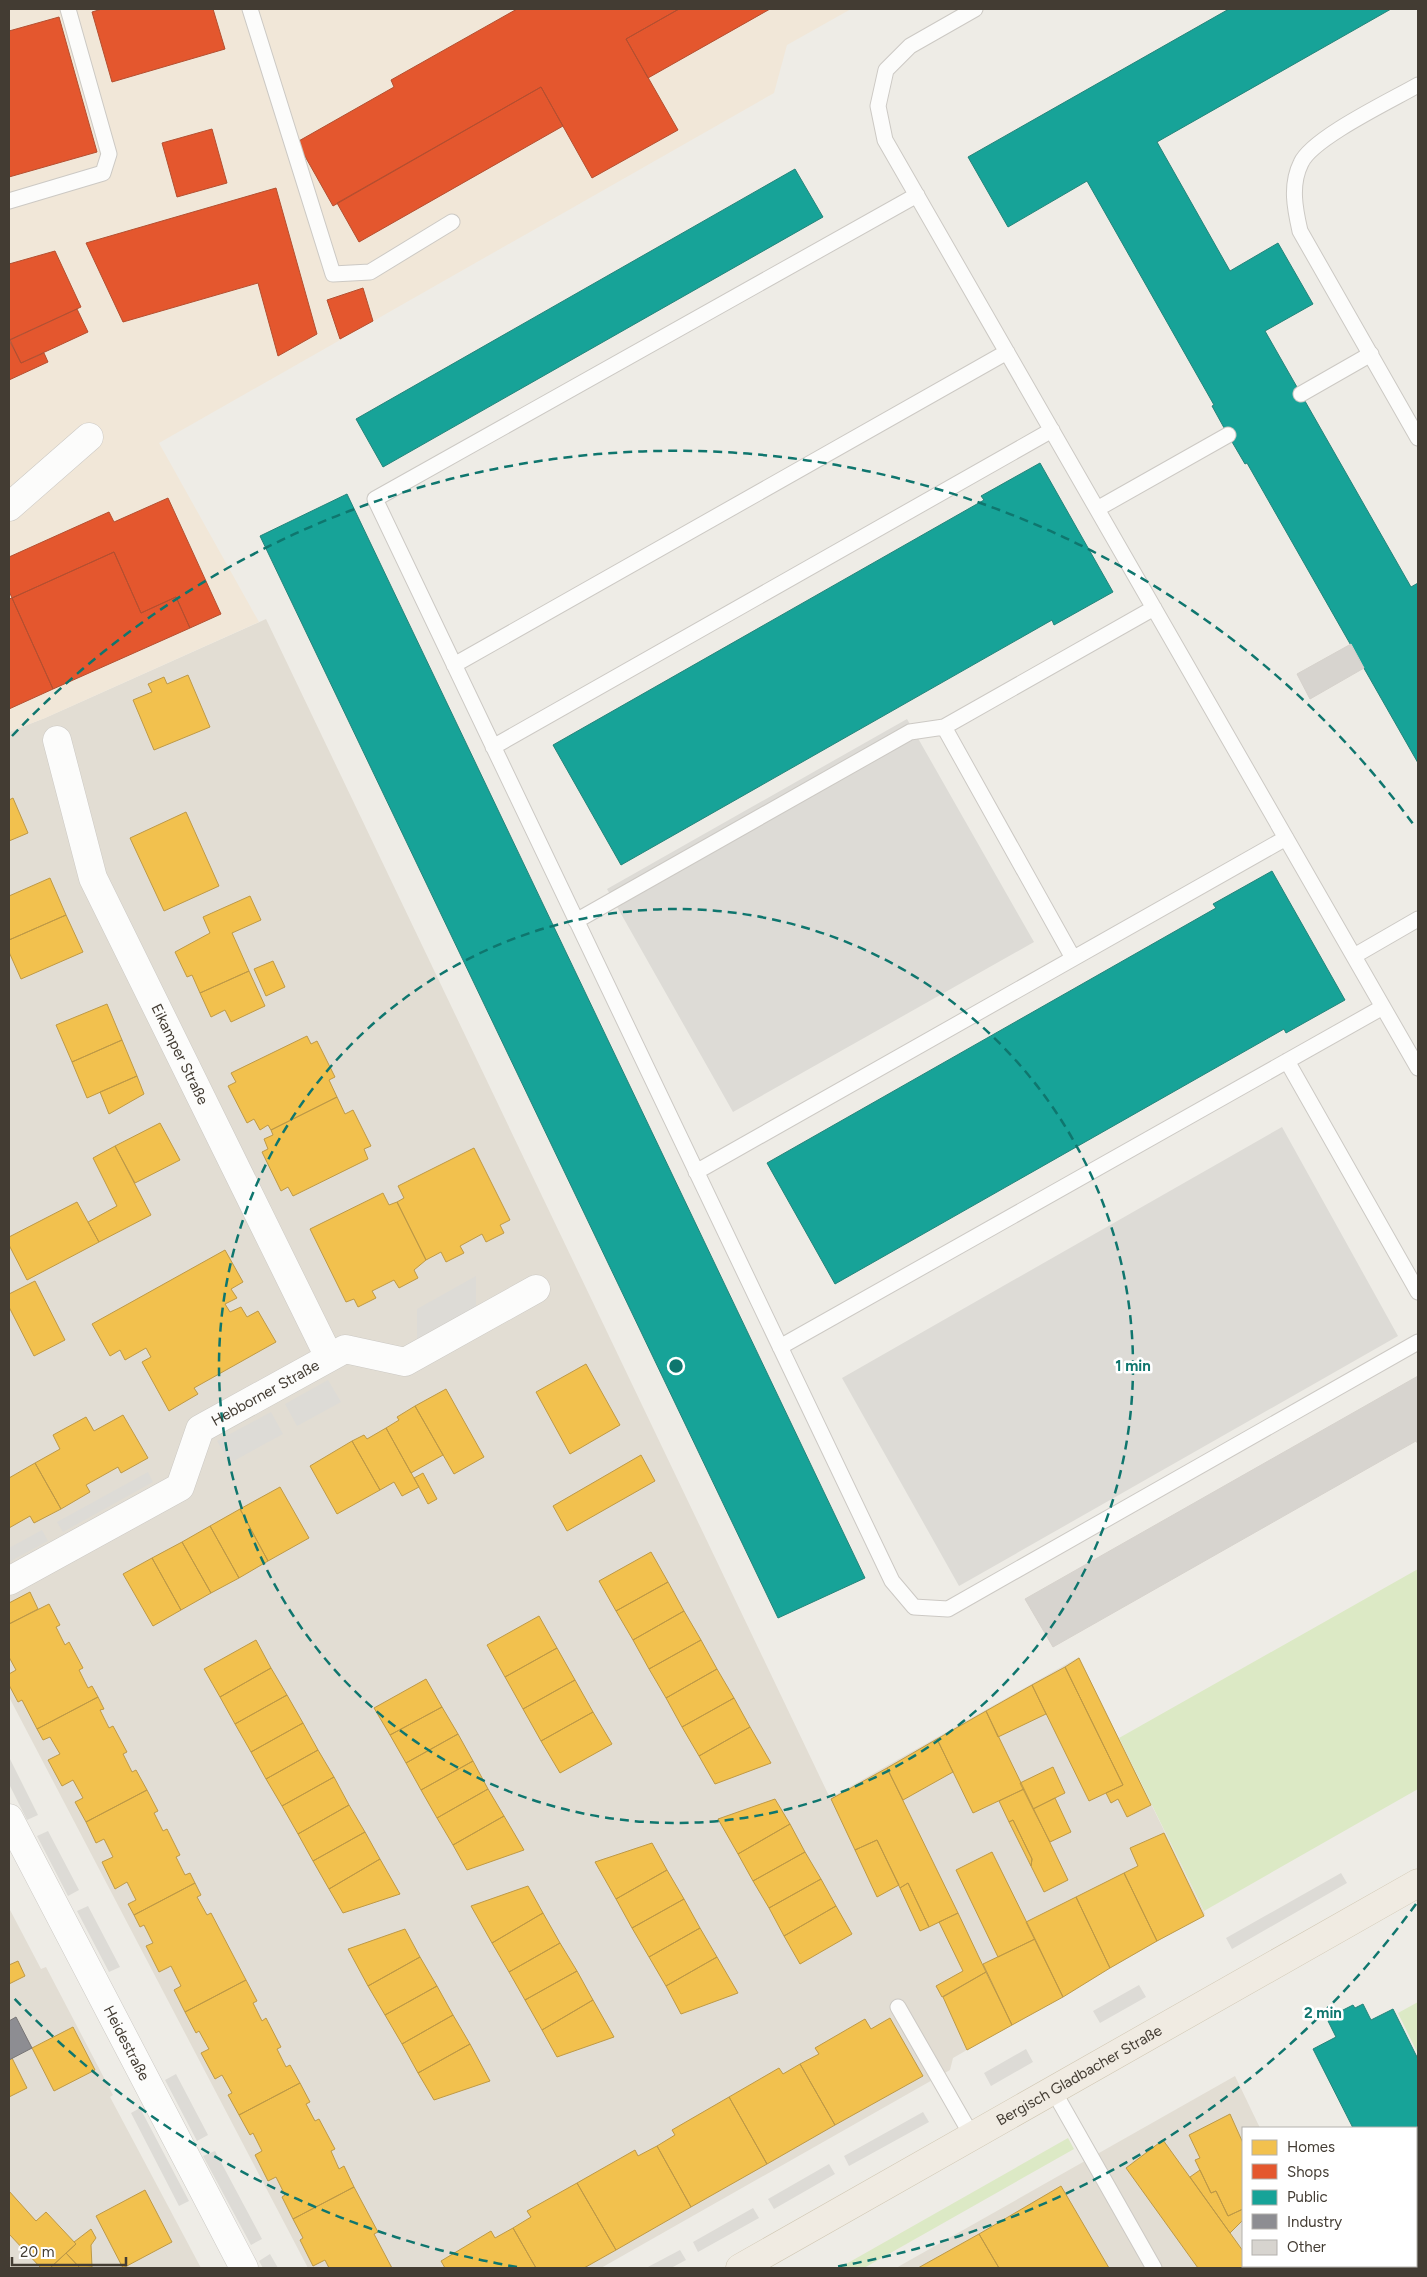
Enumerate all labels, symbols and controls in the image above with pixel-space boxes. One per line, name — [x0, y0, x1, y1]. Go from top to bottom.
street label: Eikamper Straße — [147, 1001, 212, 1108]
street label: Hebborner Straße — [208, 1356, 322, 1430]
centre of rings — [667, 1357, 685, 1375]
text: 1 min — [1115, 1357, 1151, 1375]
street label: Heidestraße — [100, 2003, 154, 2084]
text: 2 min — [1304, 2004, 1342, 2022]
street label: Bergisch Gladbacher Straße — [993, 2021, 1165, 2130]
legend — [1242, 2127, 1417, 2267]
text: Homes — [1287, 2138, 1335, 2156]
text: Shops — [1287, 2163, 1329, 2181]
text: Public — [1287, 2188, 1328, 2206]
text: Industry — [1287, 2213, 1342, 2231]
scale bar — [12, 2234, 126, 2266]
text: Other — [1287, 2238, 1326, 2256]
text: 20 m — [20, 2243, 54, 2261]

